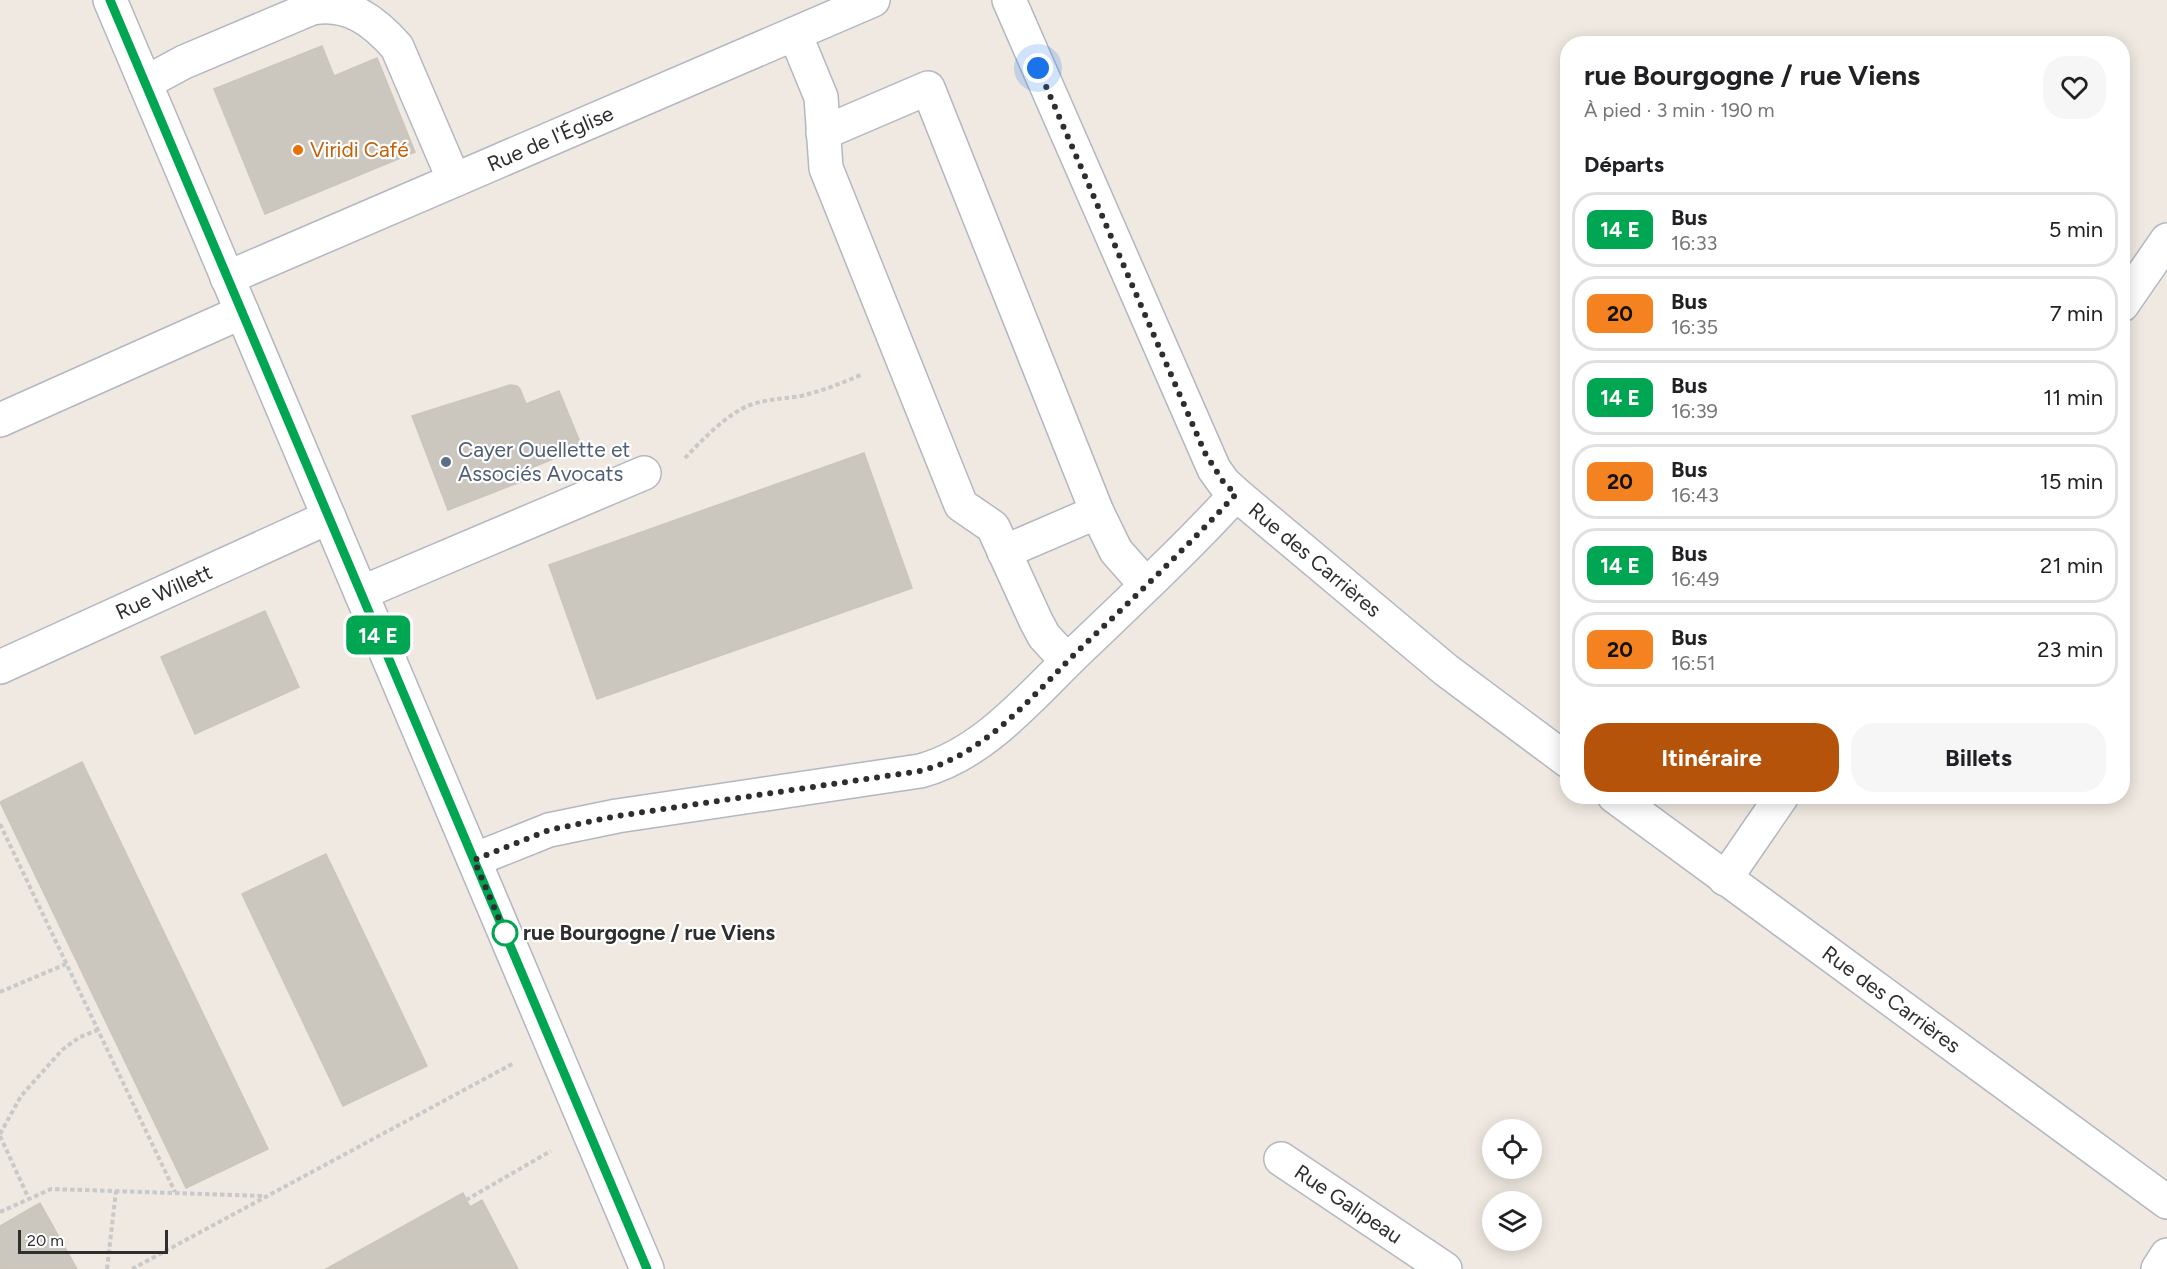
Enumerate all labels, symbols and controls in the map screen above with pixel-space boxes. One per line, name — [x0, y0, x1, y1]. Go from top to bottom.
your location — [1023, 53, 1053, 83]
button: heart — [2043, 56, 2106, 119]
text: rue Bourgogne / rue Viens — [1584, 58, 1920, 92]
text: À pied · 3 min · 190 m — [1584, 98, 1775, 122]
street label: Rue de l'Église — [483, 100, 617, 177]
place label: Viridi Café — [310, 137, 409, 162]
marker: Viridi Café — [291, 143, 305, 157]
text: Départs — [1584, 151, 1664, 178]
text: Bus — [1671, 204, 1707, 231]
text: 5 min — [2049, 216, 2103, 243]
text: 14 E — [1600, 217, 1640, 242]
text: 16:33 — [1671, 231, 1717, 255]
text: Bus — [1671, 288, 1707, 315]
text: 7 min — [2050, 300, 2103, 327]
text: 20 — [1607, 301, 1633, 326]
text: 16:35 — [1671, 315, 1718, 339]
text: Bus — [1671, 372, 1707, 399]
text: 11 min — [2043, 384, 2103, 411]
text: 14 E — [1600, 385, 1640, 410]
text: 16:39 — [1671, 399, 1718, 423]
place label: Cayer Ouellette et Associés Avocats — [458, 437, 630, 486]
marker: Cayer Ouellette et Associés Avocats — [439, 455, 453, 469]
text: Bus — [1671, 456, 1707, 483]
text: 15 min — [2040, 468, 2103, 495]
text: 20 — [1607, 469, 1633, 494]
text: 16:43 — [1671, 483, 1719, 507]
street label: Rue des Carrières — [1244, 497, 1386, 622]
text: Bus — [1671, 540, 1707, 567]
text: 21 min — [2040, 552, 2103, 579]
text: 14 E — [1600, 553, 1640, 578]
street label: Rue Willett — [111, 559, 216, 625]
text: 16:49 — [1671, 567, 1719, 591]
line badge: 14 E — [336, 616, 420, 654]
text: 14 E — [358, 623, 398, 648]
text: Bus — [1671, 624, 1707, 651]
text: 23 min — [2037, 636, 2103, 663]
text: 20 — [1607, 637, 1633, 662]
text: 16:51 — [1671, 651, 1715, 675]
button: Itinéraire — [1584, 723, 1839, 792]
button: Billets — [1851, 723, 2106, 792]
marker: rue Bourgogne / rue Viens — [492, 920, 518, 946]
place label: rue Bourgogne / rue Viens — [523, 920, 775, 945]
street label: Rue des Carrières — [1818, 940, 1966, 1058]
map controls — [1482, 1119, 1542, 1251]
button: locate — [1482, 1119, 1542, 1179]
street label: Rue Galipeau — [1290, 1159, 1407, 1249]
button: layers — [1482, 1191, 1542, 1251]
scale bar — [18, 1227, 168, 1254]
text: 20 m — [27, 1231, 64, 1250]

